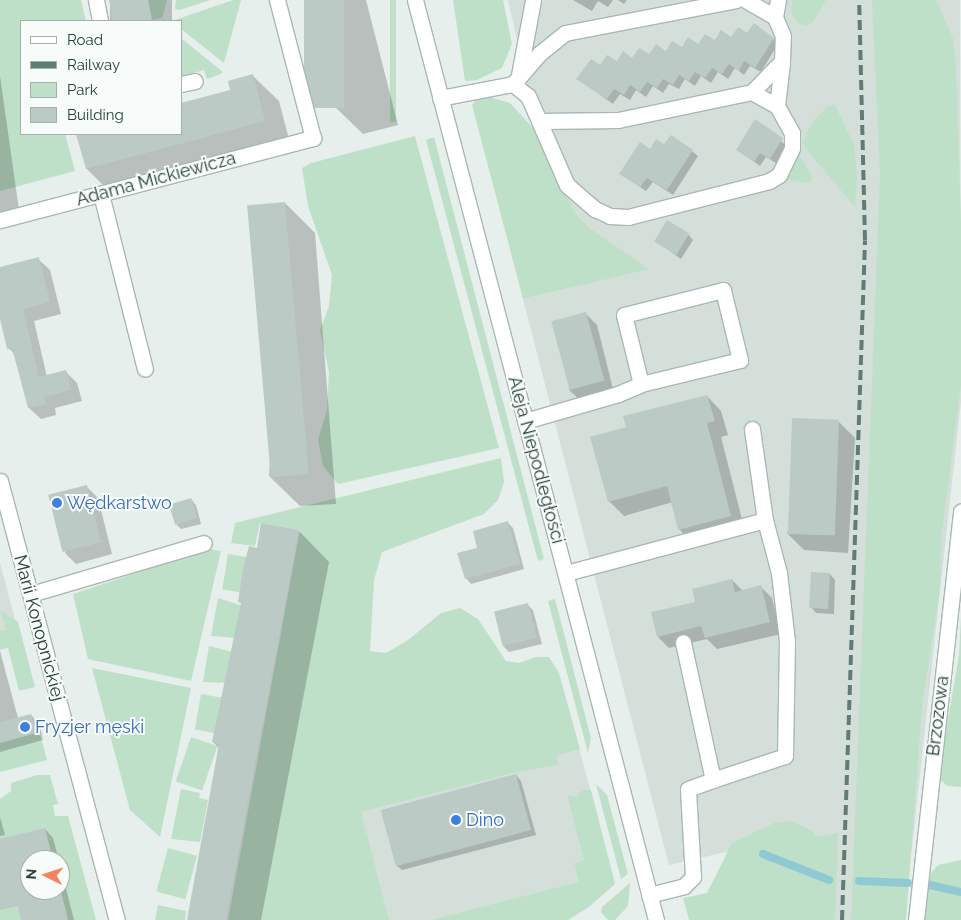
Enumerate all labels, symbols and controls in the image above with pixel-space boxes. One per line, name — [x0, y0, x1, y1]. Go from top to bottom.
legend — [20, 20, 182, 135]
text: Road — [67, 31, 103, 49]
text: Railway — [67, 56, 120, 74]
text: Park — [67, 81, 98, 99]
text: Building — [67, 106, 124, 124]
street label: Adama Mickiewicza — [74, 147, 238, 211]
street label: Aleja Niepodległości — [503, 374, 569, 546]
place label: Wędkarstwo — [67, 492, 172, 514]
marker: Wędkarstwo — [51, 497, 63, 509]
street label: Marii Konopnickiej — [9, 552, 69, 704]
street label: Brzozowa — [922, 675, 954, 757]
place label: Fryzjer męski — [35, 716, 145, 738]
marker: Fryzjer męski — [19, 721, 31, 733]
place label: Dino — [466, 809, 504, 831]
marker: Dino — [450, 814, 462, 826]
north arrow — [20, 850, 70, 900]
text: N — [23, 868, 39, 880]

